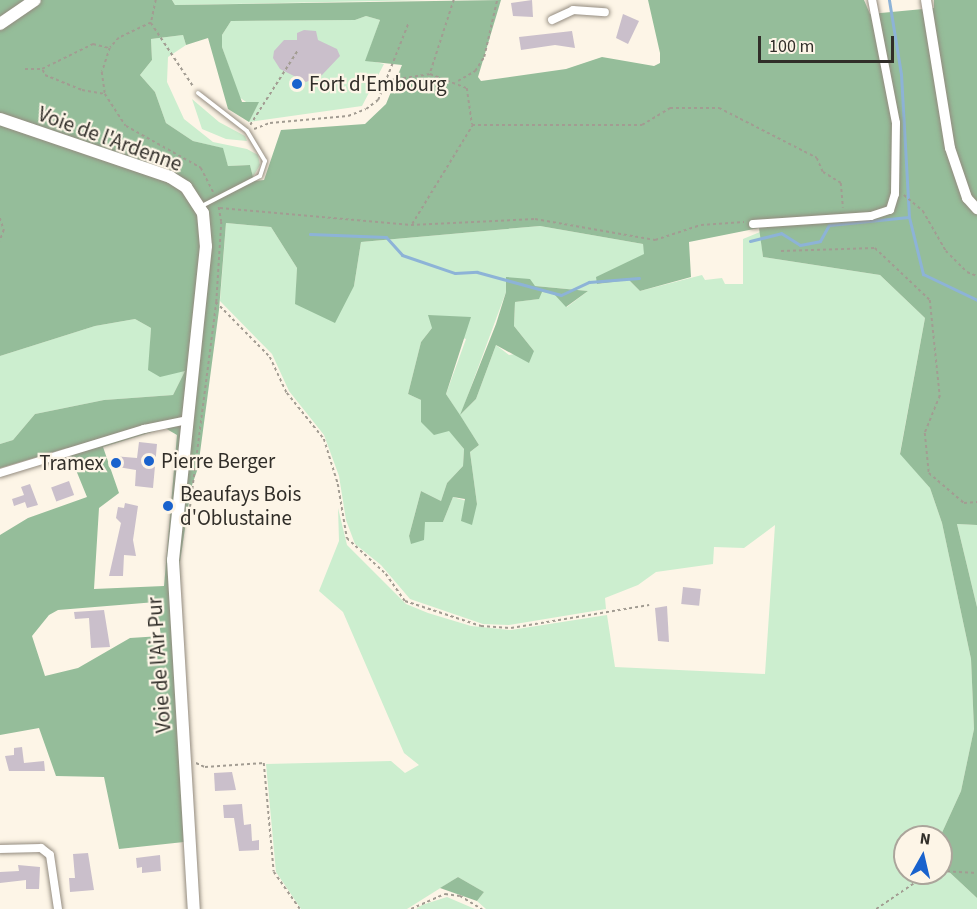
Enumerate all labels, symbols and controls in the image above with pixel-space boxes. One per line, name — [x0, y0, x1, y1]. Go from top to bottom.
scale bar — [761, 24, 898, 62]
text: 100 m — [769, 34, 814, 59]
place label: Fort d'Embourg — [309, 71, 446, 97]
marker: Fort d'Embourg — [290, 77, 304, 91]
street label: Voie de l'Ardenne — [35, 101, 185, 177]
place label: Pierre Berger — [161, 448, 275, 474]
place label: Tramex — [39, 450, 104, 476]
marker: Pierre Berger — [142, 454, 156, 468]
marker: Tramex — [109, 456, 123, 470]
place label: Beaufays Bois d'Oblustaine — [180, 481, 301, 531]
marker: Beaufays Bois d'Oblustaine — [161, 499, 175, 513]
street label: Voie de l'Air Pur — [142, 596, 176, 734]
north arrow — [893, 825, 953, 885]
text: N — [918, 828, 932, 851]

